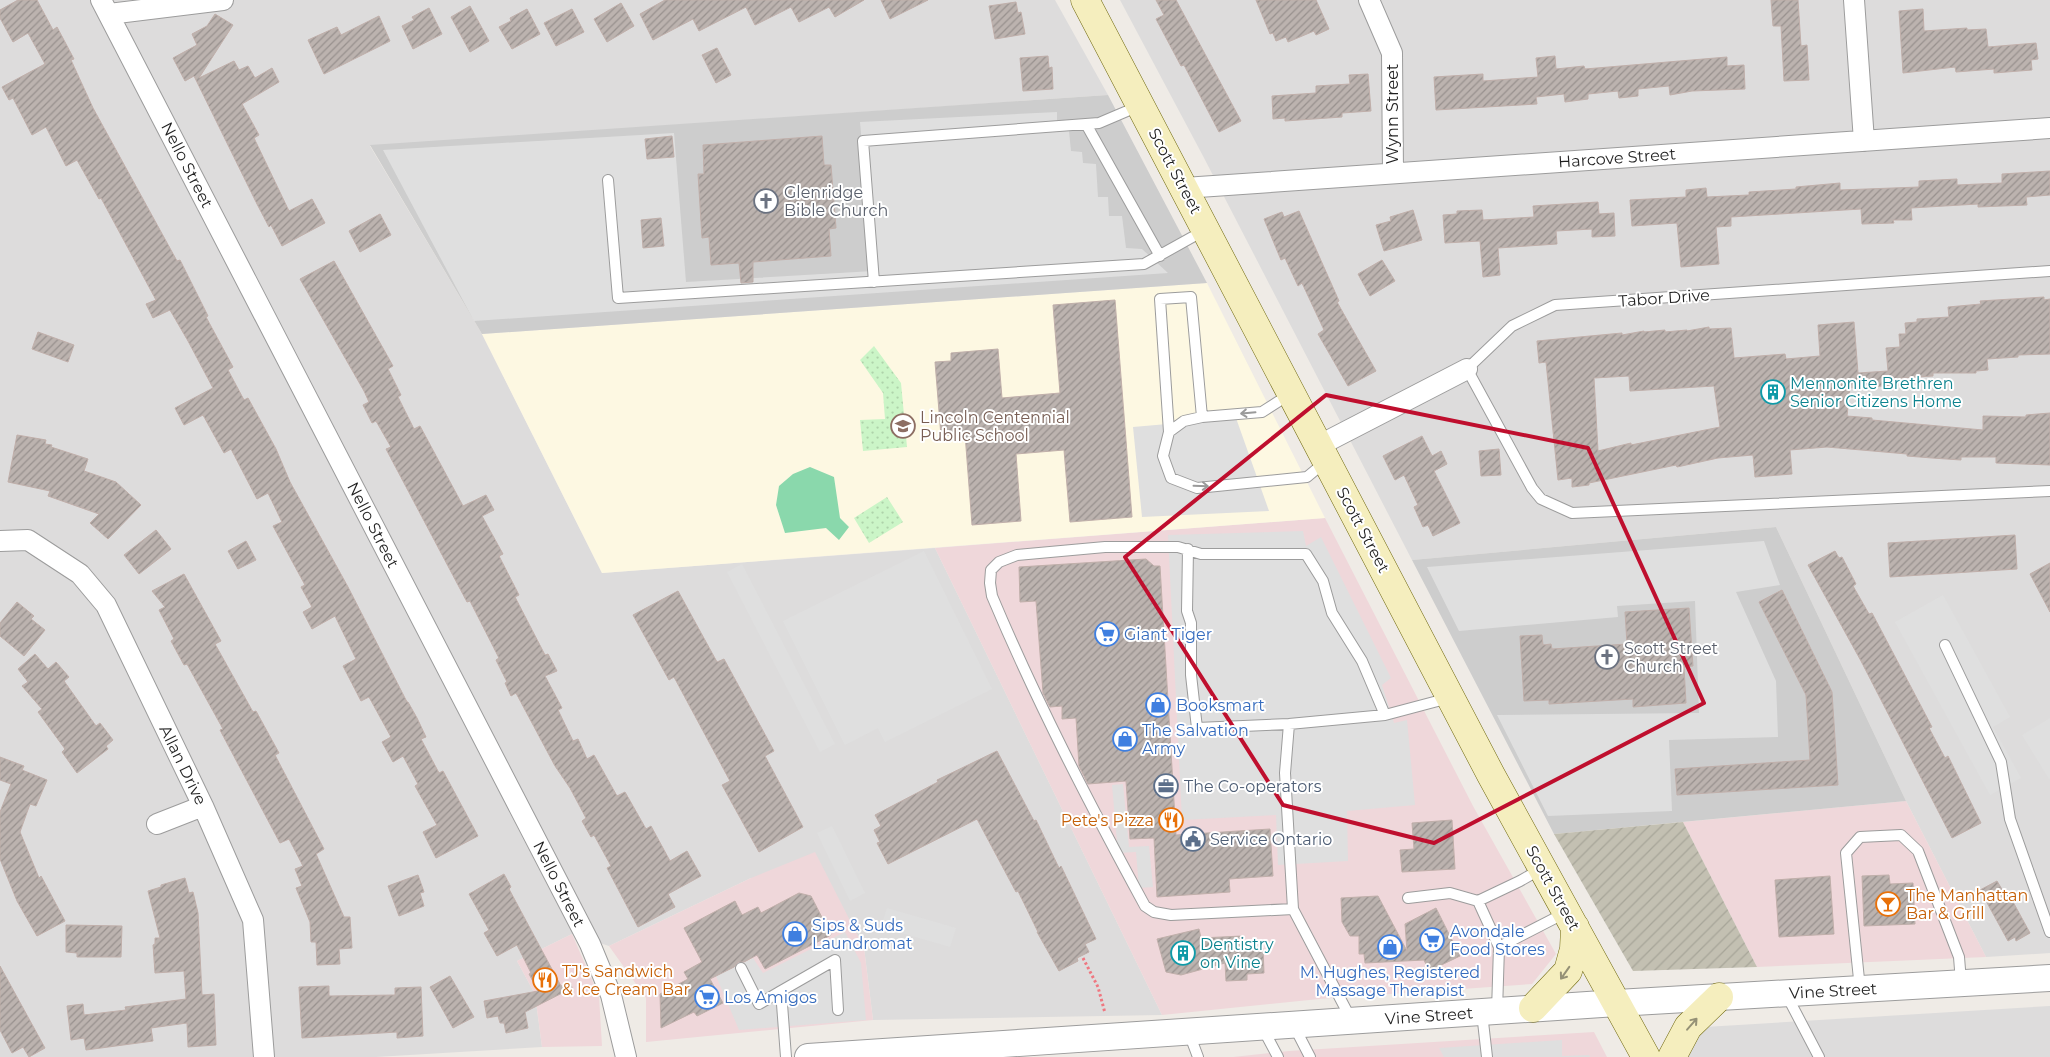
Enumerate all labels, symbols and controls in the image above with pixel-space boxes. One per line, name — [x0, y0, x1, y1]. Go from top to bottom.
street label: Wynn Street — [1383, 63, 1402, 164]
street label: Nello Street — [157, 119, 217, 212]
street label: Scott Street — [1145, 125, 1206, 217]
street label: Harcove Street — [1557, 144, 1677, 172]
place label: Glenridge Bible Church — [784, 183, 888, 220]
church icon: Glenridge Bible Church — [753, 188, 779, 214]
street label: Tabor Drive — [1618, 285, 1710, 311]
place label: Mennonite Brethren Senior Citizens Home — [1790, 374, 1962, 411]
building icon: Mennonite Brethren Senior Citizens Home — [1760, 379, 1786, 405]
place label: Lincoln Centennial Public School — [920, 408, 1070, 445]
one-way arrow — [1240, 408, 1256, 418]
school or university icon: Lincoln Centennial Public School — [890, 413, 916, 439]
street label: Nello Street — [343, 479, 403, 572]
one-way arrow — [1192, 482, 1208, 491]
street label: Scott Street — [1333, 484, 1394, 576]
supermarket icon: Giant Tiger — [1094, 621, 1120, 647]
place label: Giant Tiger — [1124, 625, 1212, 644]
place label: Scott Street Church — [1624, 639, 1719, 676]
church icon: Scott Street Church — [1594, 644, 1620, 670]
shop icon: Booksmart — [1145, 692, 1171, 718]
place label: Booksmart — [1176, 696, 1265, 715]
place label: The Salvation Army — [1142, 721, 1249, 758]
street label: Allan Drive — [156, 722, 210, 808]
shop icon: The Salvation Army — [1112, 726, 1138, 752]
office icon: The Co-operators — [1153, 773, 1179, 799]
place label: The Co-operators — [1184, 777, 1322, 796]
restaurant icon: Pete's Pizza — [1158, 807, 1184, 833]
place label: Pete's Pizza — [1061, 811, 1154, 830]
public building icon: Service Ontario — [1180, 826, 1206, 852]
place label: Service Ontario — [1210, 830, 1332, 849]
street label: Nello Street — [529, 838, 589, 931]
street label: Scott Street — [1522, 842, 1584, 934]
place label: The Manhattan Bar & Grill — [1906, 886, 2028, 923]
bar icon: The Manhattan Bar & Grill — [1875, 891, 1901, 917]
place label: Sips & Suds Laundromat — [812, 916, 913, 953]
shop icon: Sips & Suds Laundromat — [782, 921, 808, 947]
place label: Avondale Food Stores — [1450, 922, 1545, 959]
supermarket icon: Avondale Food Stores — [1419, 927, 1445, 953]
shop icon: M. Hughes, Registered Massage Therapist — [1377, 934, 1403, 960]
place label: Dentistry on Vine — [1200, 935, 1274, 972]
building icon: Dentistry on Vine — [1170, 940, 1196, 966]
place label: TJ's Sandwich & Ice Cream Bar — [562, 962, 690, 999]
place label: M. Hughes, Registered Massage Therapist — [1300, 963, 1480, 1000]
one-way arrow — [1560, 966, 1570, 980]
restaurant icon: TJ's Sandwich & Ice Cream Bar — [532, 967, 558, 993]
street label: Vine Street — [1788, 979, 1878, 1003]
supermarket icon: Los Amigos — [694, 984, 720, 1010]
place label: Los Amigos — [724, 988, 817, 1007]
street label: Vine Street — [1384, 1003, 1474, 1029]
one-way arrow — [1686, 1018, 1697, 1031]

